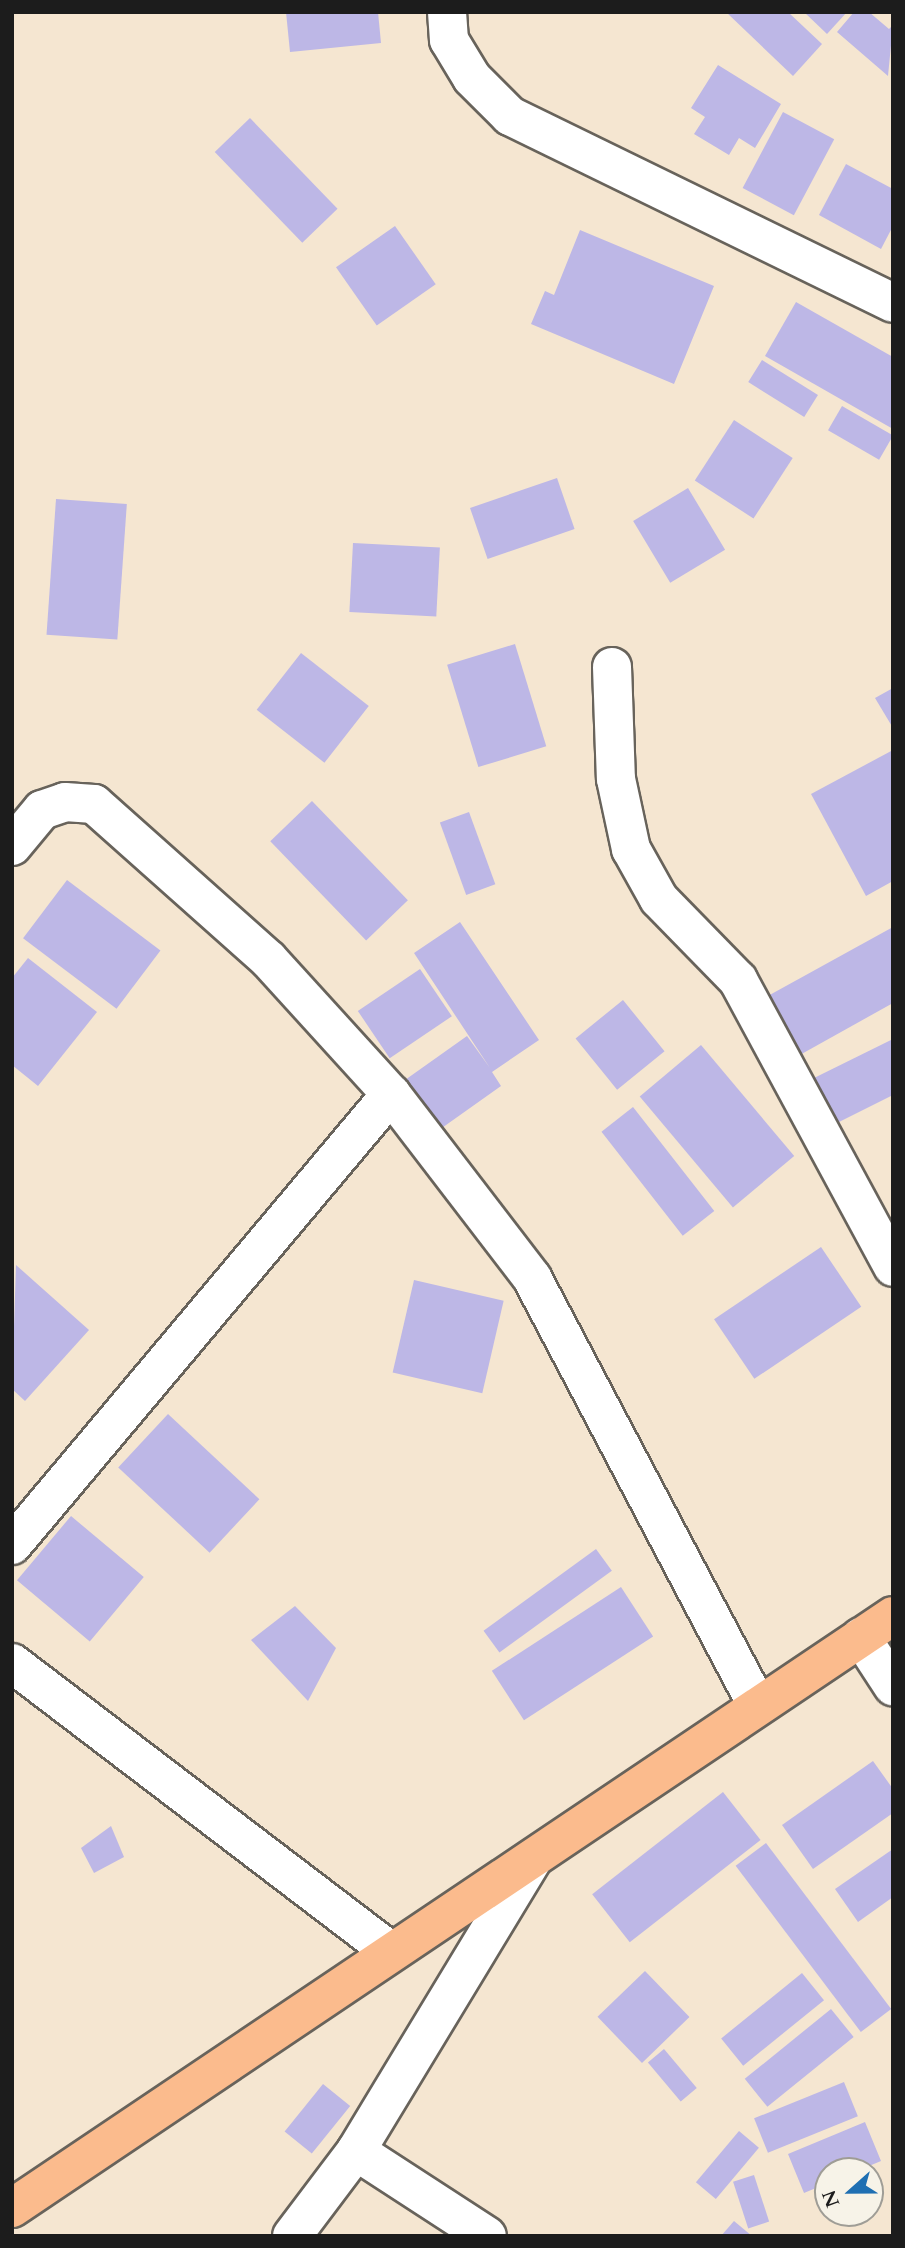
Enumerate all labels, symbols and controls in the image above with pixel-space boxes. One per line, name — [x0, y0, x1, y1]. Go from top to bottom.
north arrow — [814, 2157, 884, 2227]
text: N — [816, 2186, 846, 2211]

